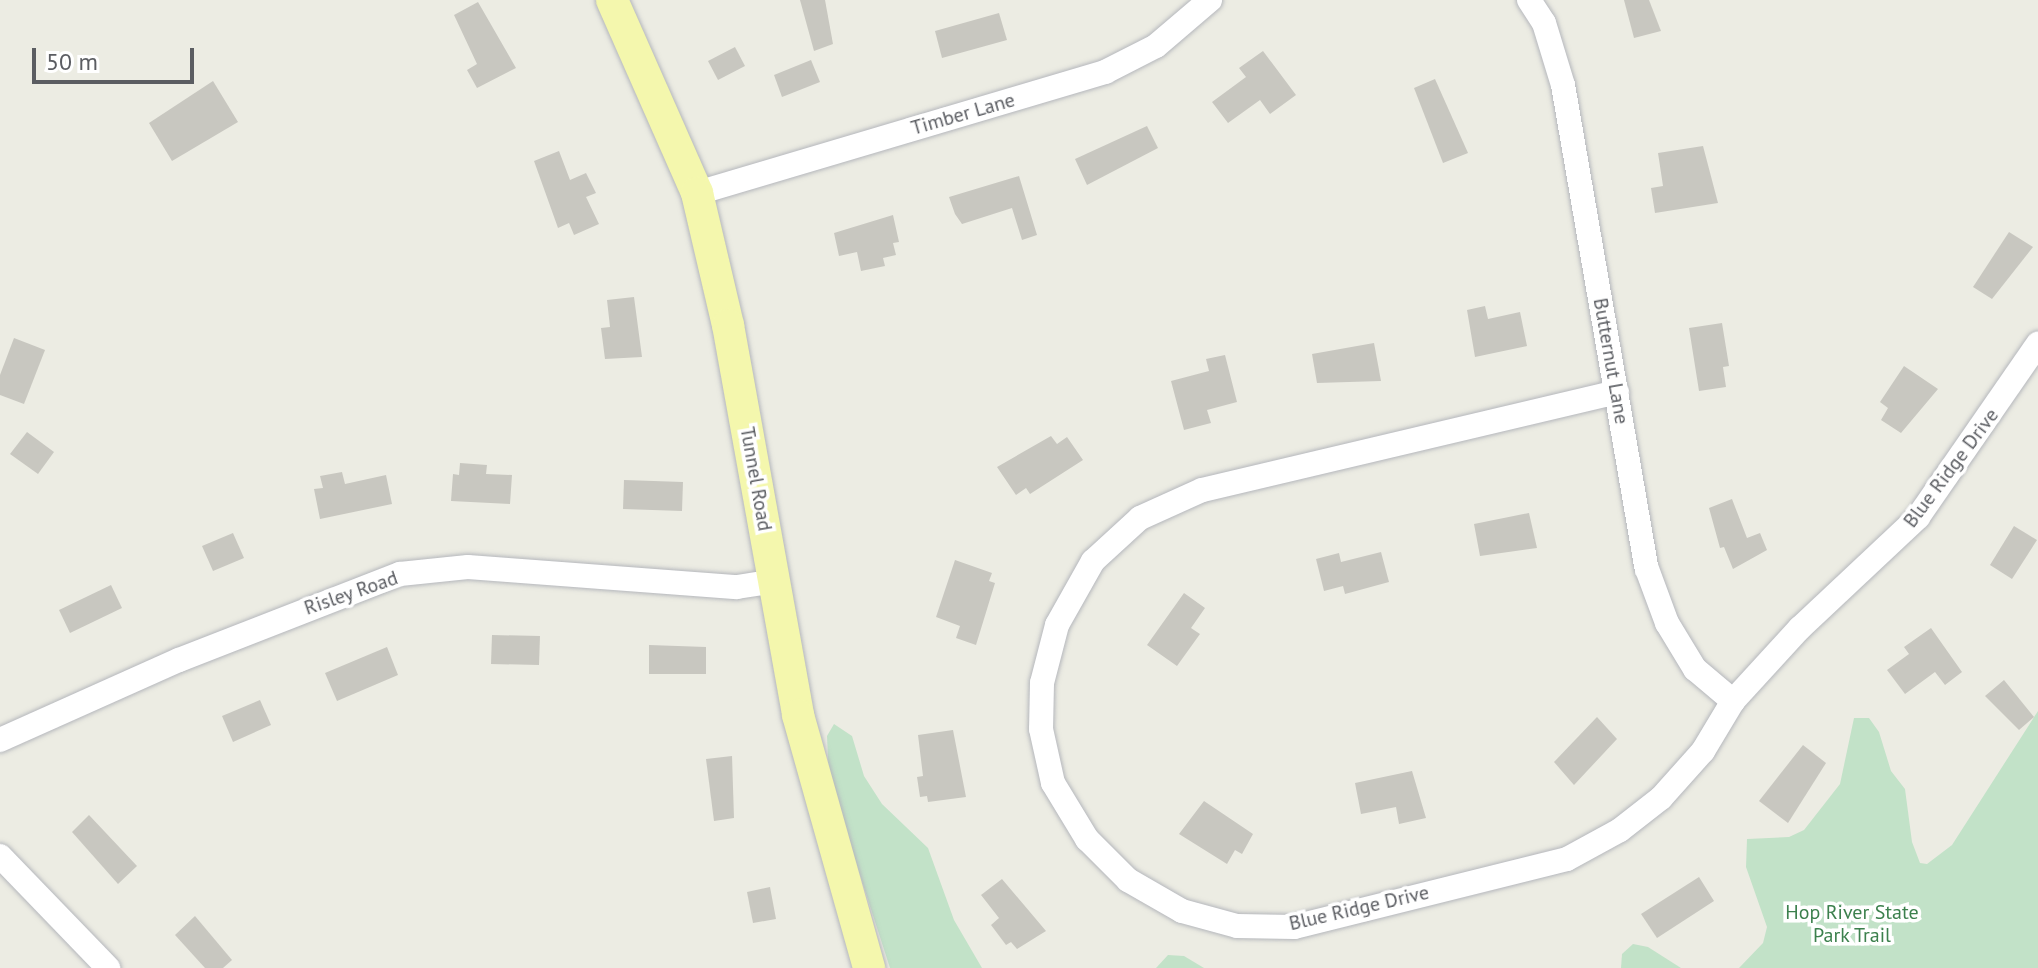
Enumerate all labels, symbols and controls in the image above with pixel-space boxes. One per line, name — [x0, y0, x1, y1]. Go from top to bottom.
scale bar — [36, 32, 198, 82]
text: 50 m — [46, 46, 98, 77]
street label: Timber Lane — [908, 88, 1018, 140]
street label: Butternut Lane — [1588, 296, 1634, 426]
street label: Blue Ridge Drive — [1898, 404, 2004, 532]
street label: Tunnel Road — [735, 425, 777, 533]
street label: Risley Road — [301, 566, 401, 620]
street label: Blue Ridge Drive — [1287, 880, 1431, 936]
park label: Hop River State Park Trail — [1785, 900, 1919, 947]

